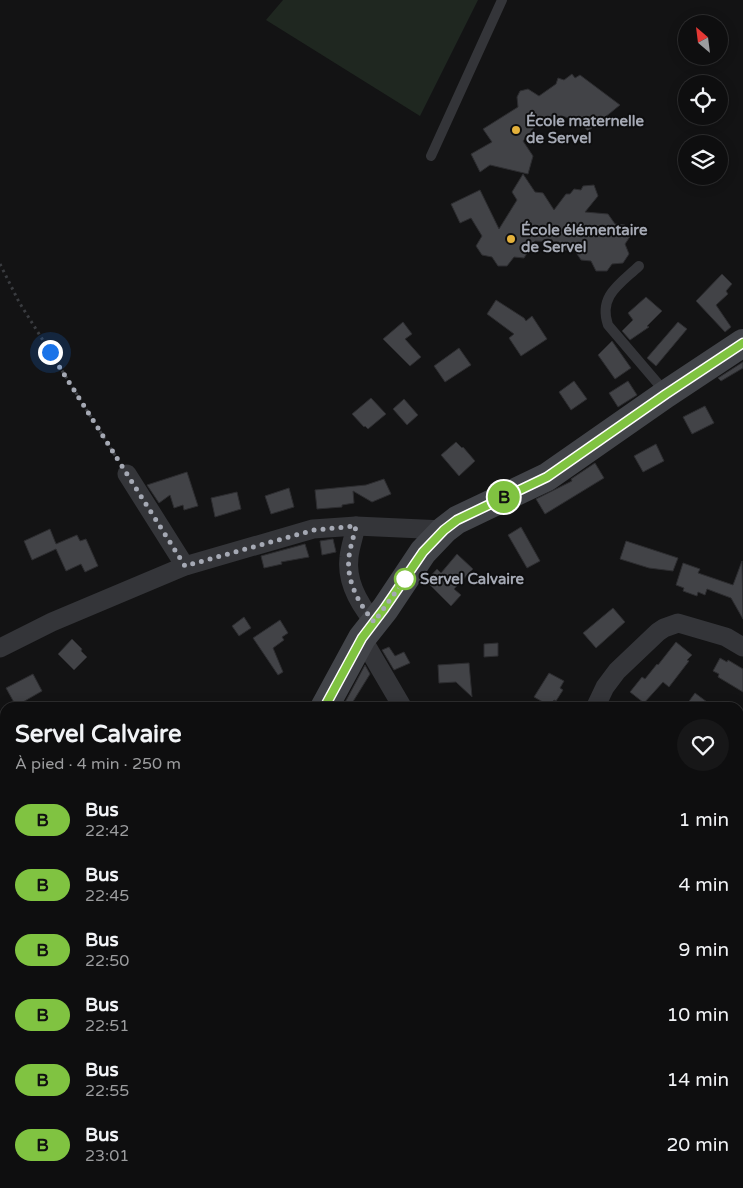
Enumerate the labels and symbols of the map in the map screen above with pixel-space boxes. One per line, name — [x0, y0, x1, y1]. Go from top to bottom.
north arrow — [678, 15, 728, 65]
place label: École maternelle de Servel — [526, 111, 645, 147]
marker: École maternelle de Servel — [510, 124, 522, 136]
place label: École élémentaire de Servel — [521, 220, 648, 256]
marker: École élémentaire de Servel — [505, 233, 517, 245]
your location — [38, 340, 63, 365]
line badge: B — [488, 481, 520, 513]
marker: Servel Calvaire — [394, 568, 416, 590]
place label: Servel Calvaire — [420, 570, 525, 588]

